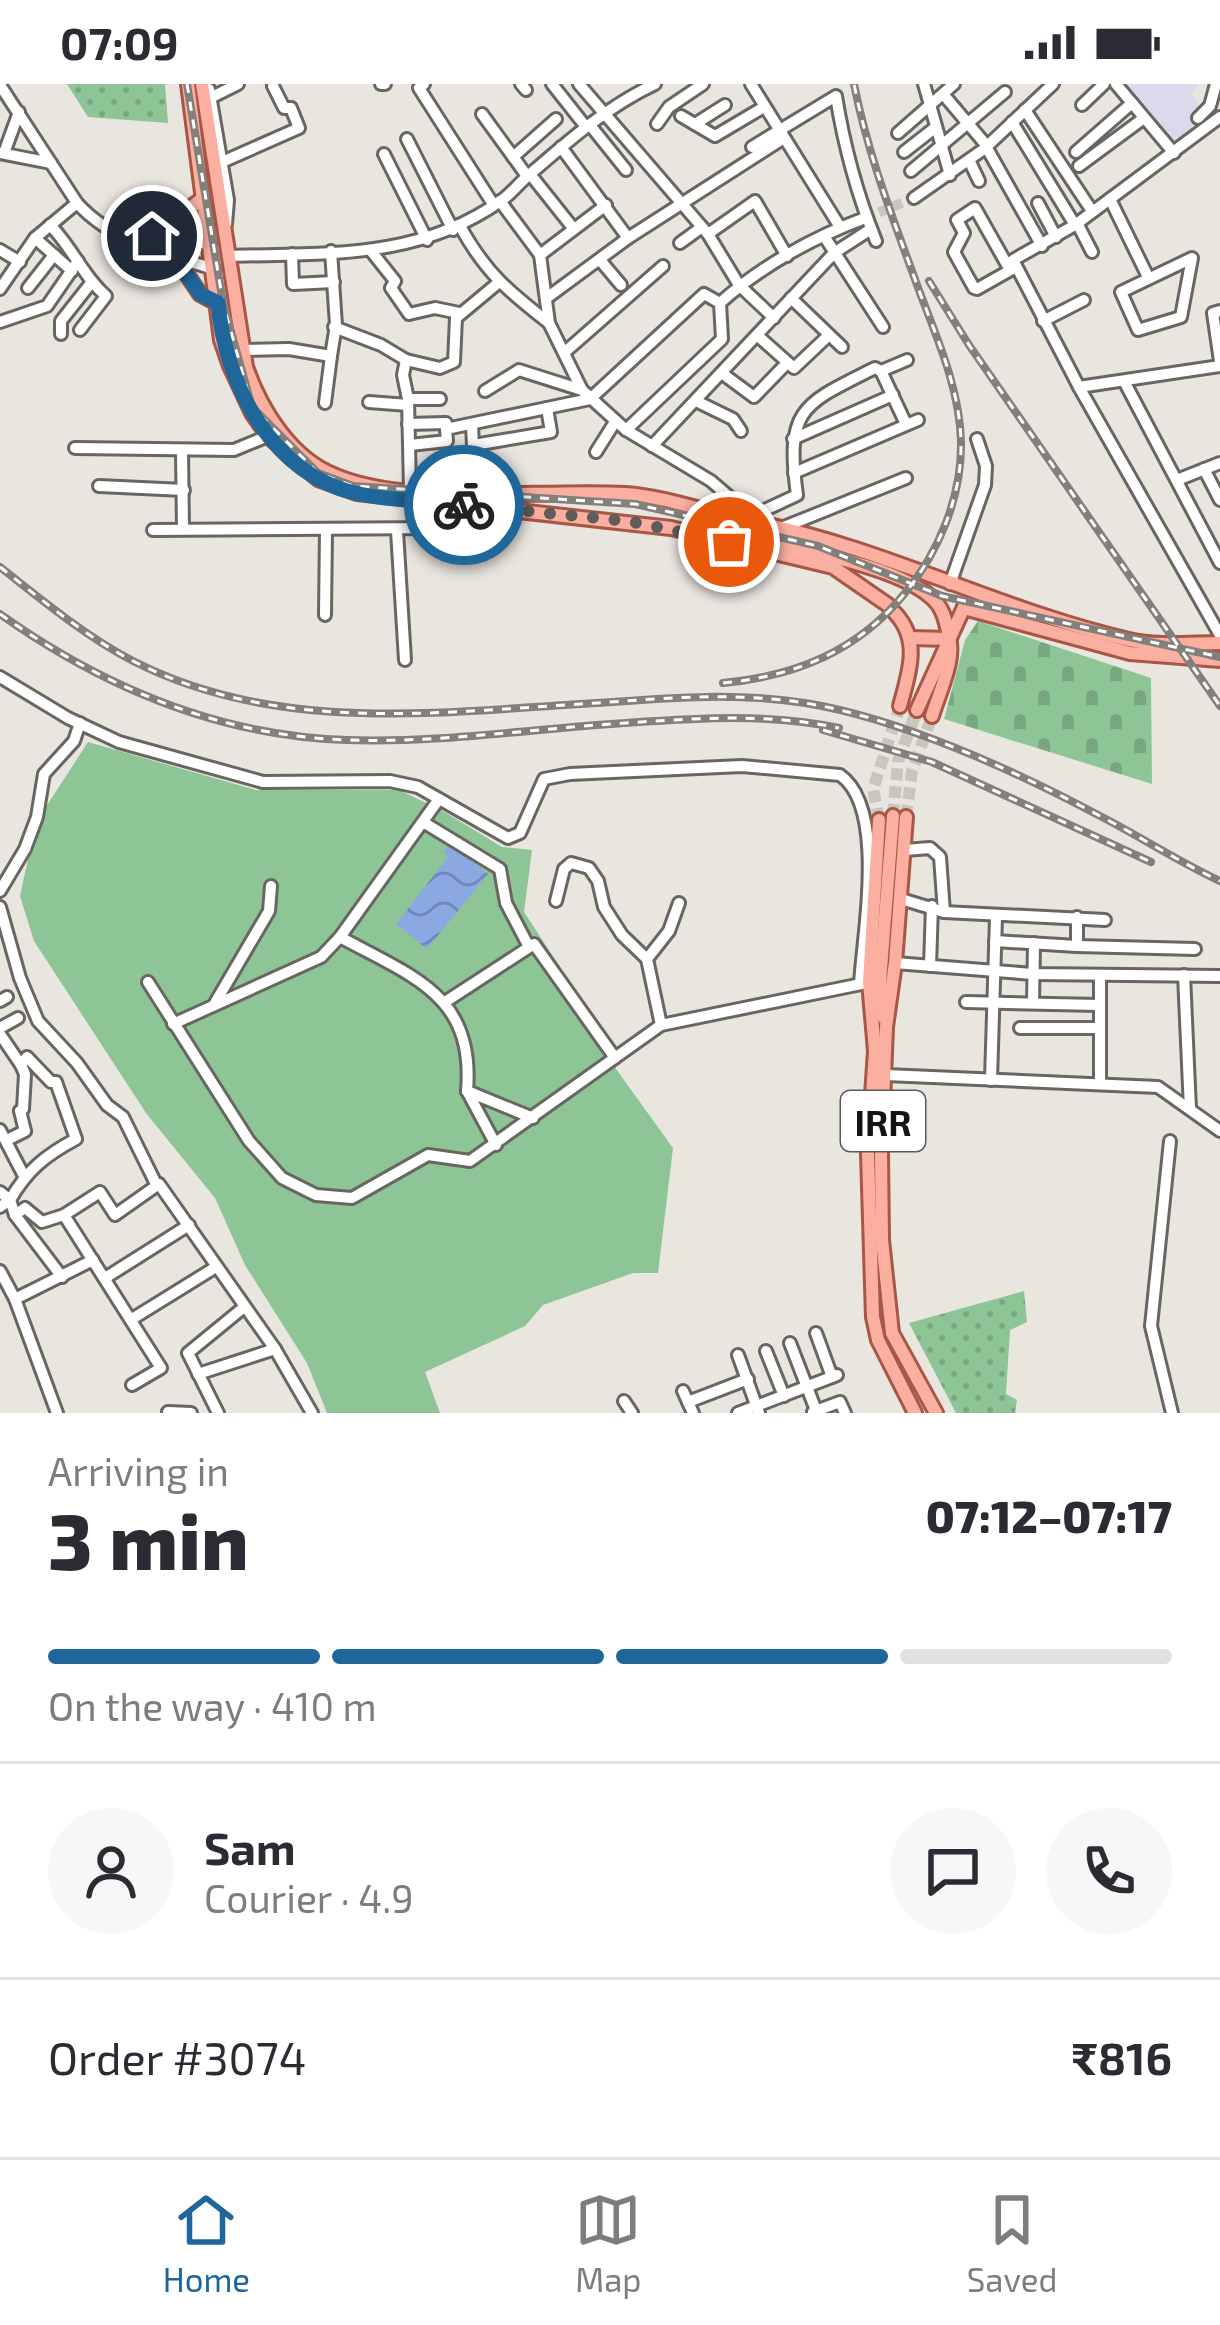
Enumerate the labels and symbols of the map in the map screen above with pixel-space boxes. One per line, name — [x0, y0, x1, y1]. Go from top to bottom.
pin — [101, 185, 203, 287]
courier — [404, 445, 524, 565]
pin — [678, 491, 780, 593]
road number: IRR — [841, 1091, 925, 1151]

